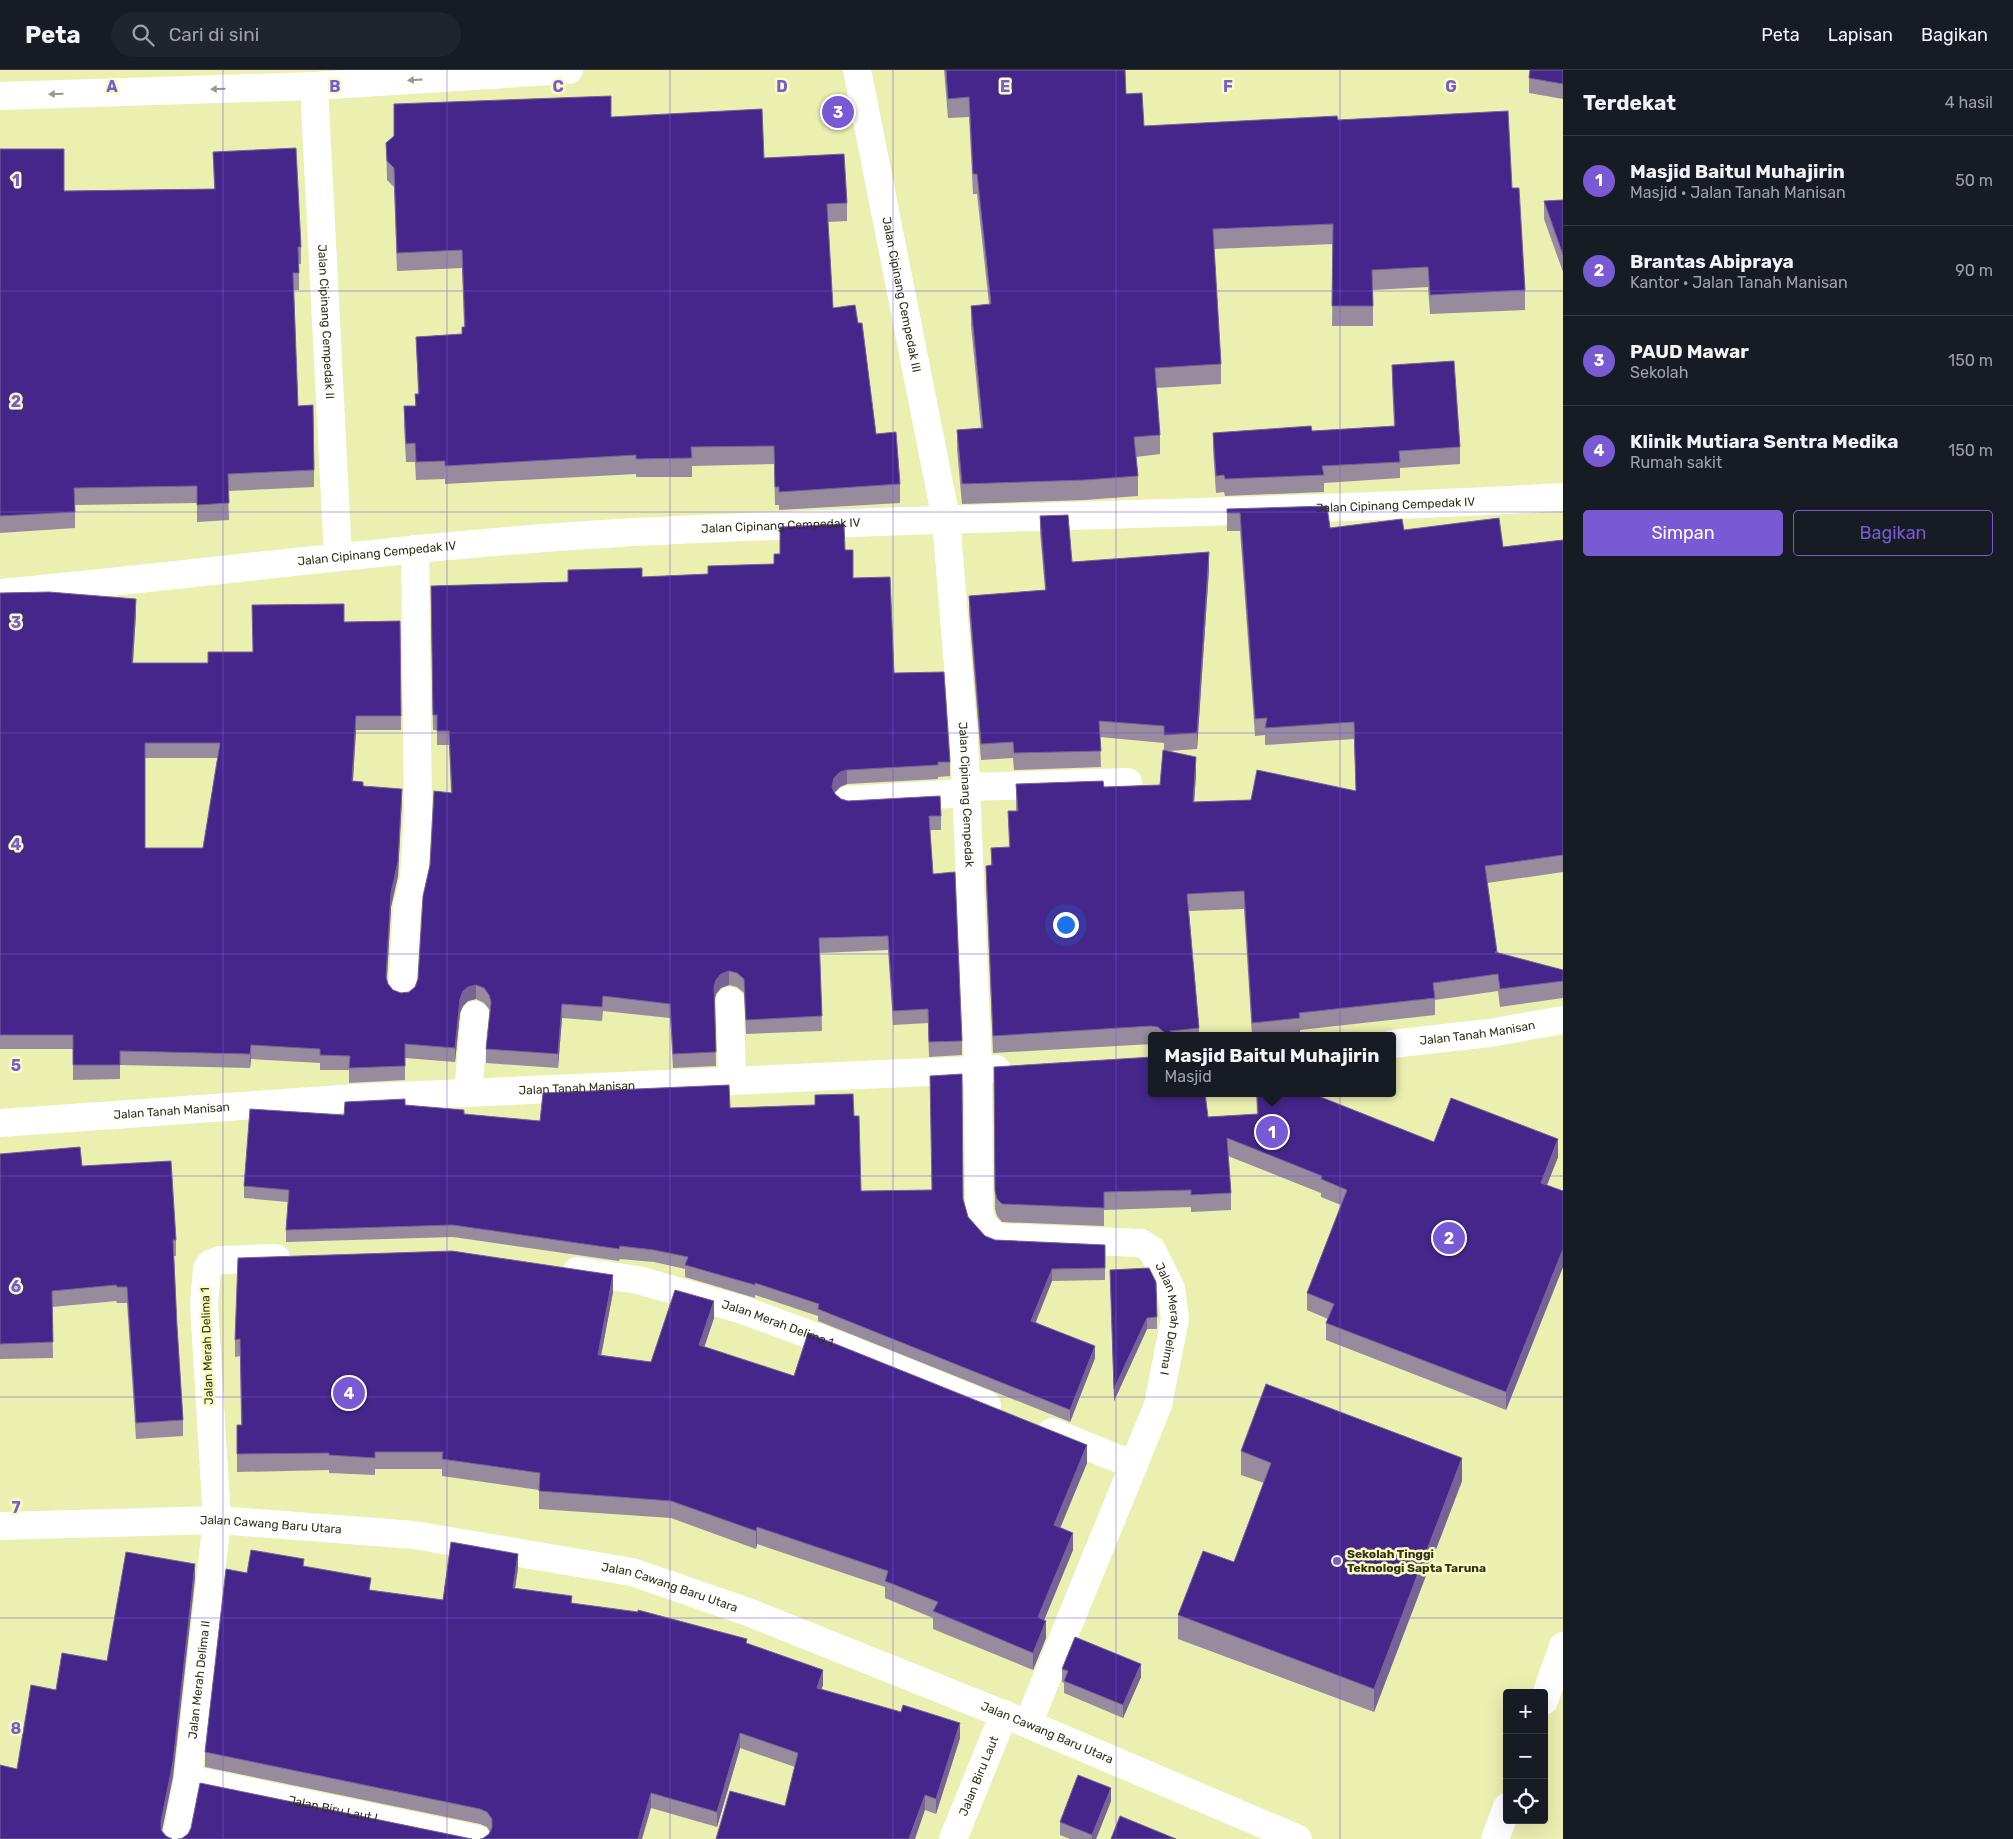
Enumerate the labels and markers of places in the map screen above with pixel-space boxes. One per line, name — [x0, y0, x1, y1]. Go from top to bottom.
pin: 3 — [822, 93, 854, 131]
pin: 1 — [1256, 1113, 1288, 1151]
pin: 2 — [1433, 1219, 1465, 1257]
pin: 4 — [333, 1374, 365, 1412]
place label: Sekolah Tinggi Teknologi Sapta Taruna — [1347, 1547, 1486, 1575]
marker: Sekolah Tinggi Teknologi Sapta Taruna — [1331, 1555, 1343, 1567]

